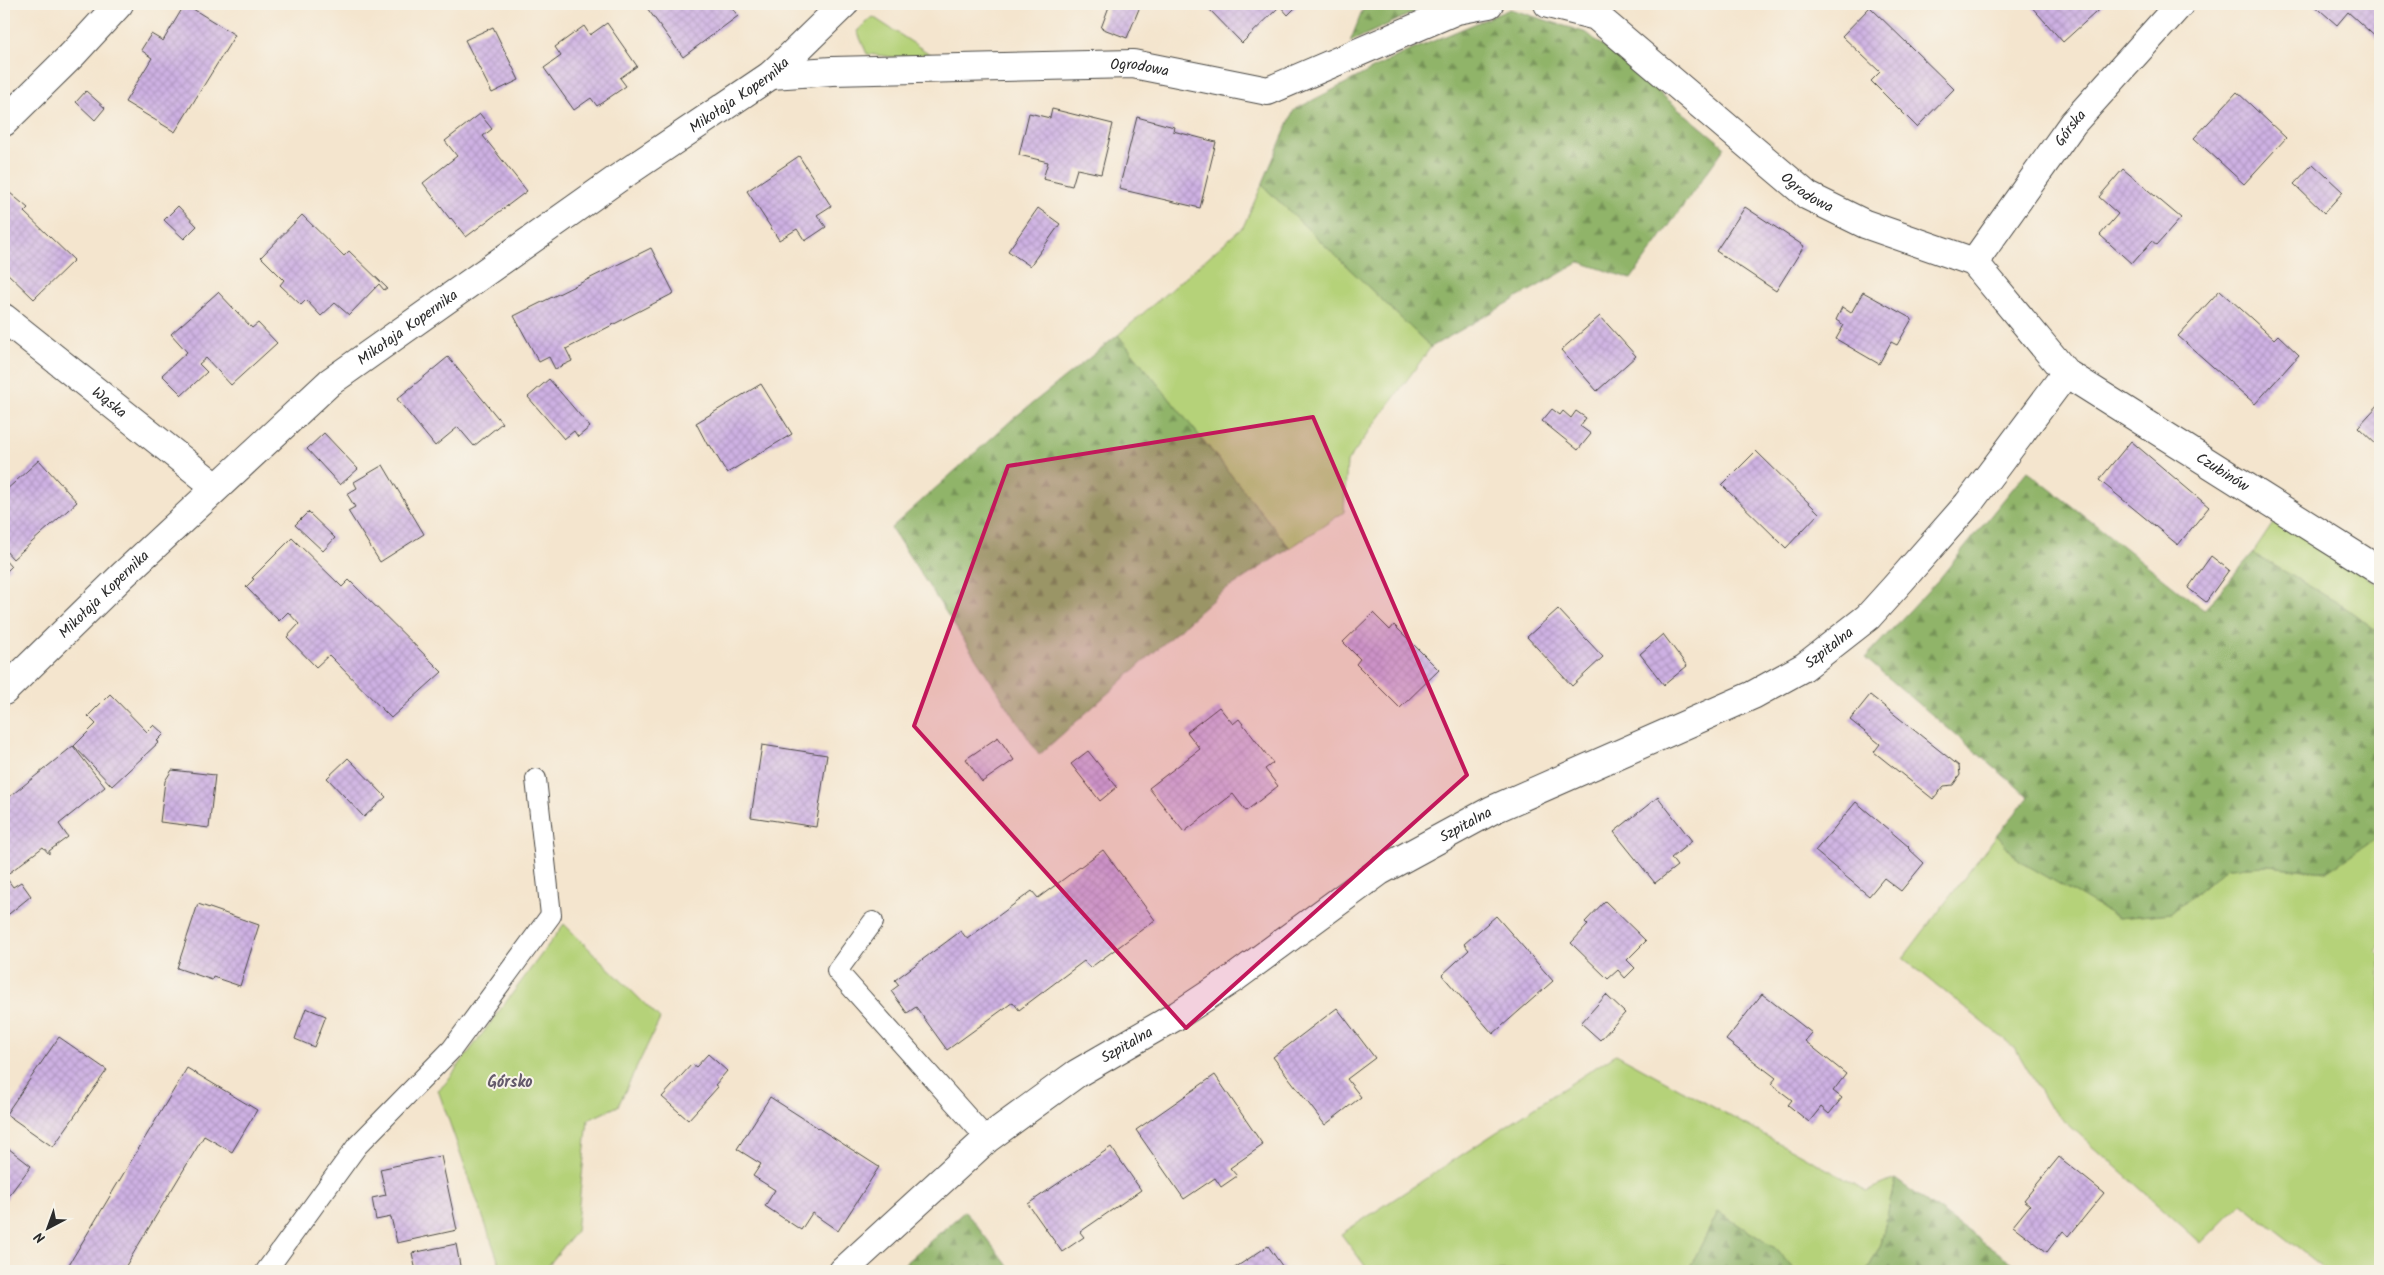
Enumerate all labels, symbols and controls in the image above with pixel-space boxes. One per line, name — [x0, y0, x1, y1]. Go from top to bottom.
street label: Mikołaja Kopernika — [684, 52, 796, 140]
street label: Ogrodowa — [1110, 53, 1171, 84]
street label: Górska — [2049, 104, 2093, 152]
street label: Ogrodowa — [1775, 167, 1837, 220]
street label: Mikołaja Kopernika — [353, 284, 463, 372]
street label: Wąska — [86, 381, 132, 425]
street label: Czubinów — [2191, 447, 2254, 499]
street label: Mikołaja Kopernika — [53, 545, 155, 645]
street label: Szpitalna — [1800, 621, 1859, 675]
street label: Szpitalna — [1435, 801, 1497, 849]
street label: Szpitalna — [1096, 1021, 1158, 1070]
district label: Górsko — [487, 1070, 533, 1095]
north arrow — [22, 1202, 72, 1252]
text: N — [29, 1226, 51, 1248]

